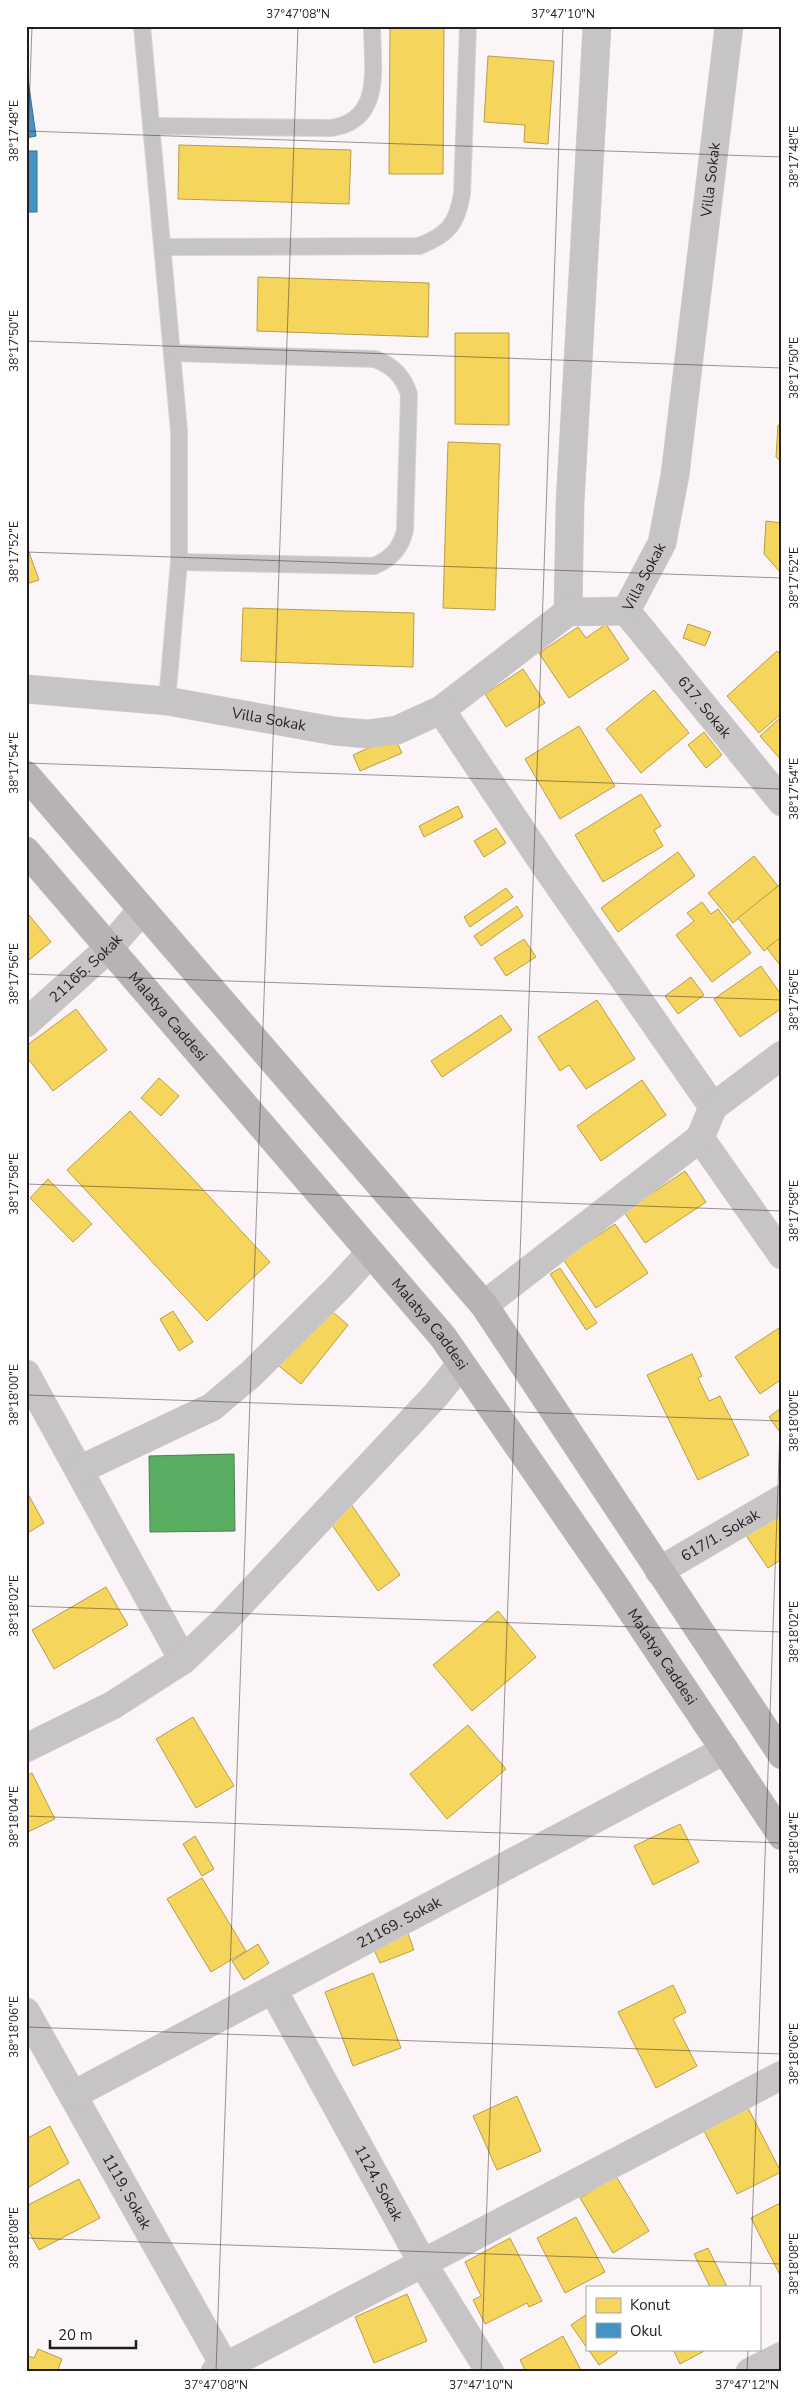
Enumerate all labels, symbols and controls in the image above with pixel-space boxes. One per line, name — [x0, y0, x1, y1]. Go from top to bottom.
text: 37°47'08"N — [266, 6, 330, 22]
text: 37°47'10"N — [531, 6, 595, 22]
text: 38°17'48"E — [6, 100, 22, 162]
text: 38°17'48"E — [786, 126, 802, 188]
street label: Villa Sokak — [696, 141, 725, 219]
text: 38°17'50"E — [6, 310, 22, 372]
text: 38°17'50"E — [786, 337, 802, 399]
text: 38°17'52"E — [6, 521, 22, 583]
street label: Villa Sokak — [617, 539, 671, 616]
text: 38°17'52"E — [786, 547, 802, 609]
street label: 617. Sokak — [673, 672, 736, 743]
street label: Villa Sokak — [229, 703, 308, 736]
text: 38°17'54"E — [6, 732, 22, 794]
text: 38°17'54"E — [786, 758, 802, 820]
street label: 21165. Sokak — [45, 929, 127, 1007]
text: 38°17'56"E — [6, 943, 22, 1005]
street label: Malatya Caddesi — [124, 967, 212, 1065]
text: 38°17'56"E — [786, 969, 802, 1031]
text: 38°17'58"E — [6, 1153, 22, 1215]
text: 38°17'58"E — [786, 1180, 802, 1242]
street label: Malatya Caddesi — [387, 1274, 473, 1374]
text: 38°18'00"E — [6, 1364, 22, 1426]
text: 38°18'00"E — [786, 1390, 802, 1452]
street label: 617/1. Sokak — [677, 1504, 764, 1566]
text: 38°18'02"E — [6, 1575, 22, 1637]
text: 38°18'02"E — [786, 1601, 802, 1663]
street label: Malatya Caddesi — [623, 1605, 702, 1709]
text: 38°18'04"E — [6, 1786, 22, 1848]
text: 38°18'04"E — [786, 1812, 802, 1874]
street label: 21169. Sokak — [353, 1892, 445, 1953]
text: 38°18'06"E — [6, 1996, 22, 2058]
text: 38°18'06"E — [786, 2023, 802, 2085]
street label: 1124. Sokak — [350, 2141, 408, 2225]
street label: 1119. Sokak — [98, 2150, 156, 2234]
text: 38°18'08"E — [6, 2207, 22, 2269]
text: 38°18'08"E — [786, 2233, 802, 2295]
legend — [586, 2286, 760, 2350]
text: Konut — [630, 2295, 670, 2315]
scale bar — [50, 2318, 136, 2350]
text: Okul — [630, 2321, 662, 2341]
text: 20 m — [58, 2325, 93, 2345]
text: 37°47'08"N — [184, 2377, 248, 2393]
text: 37°47'10"N — [449, 2377, 513, 2393]
text: 37°47'12"N — [715, 2377, 779, 2393]

